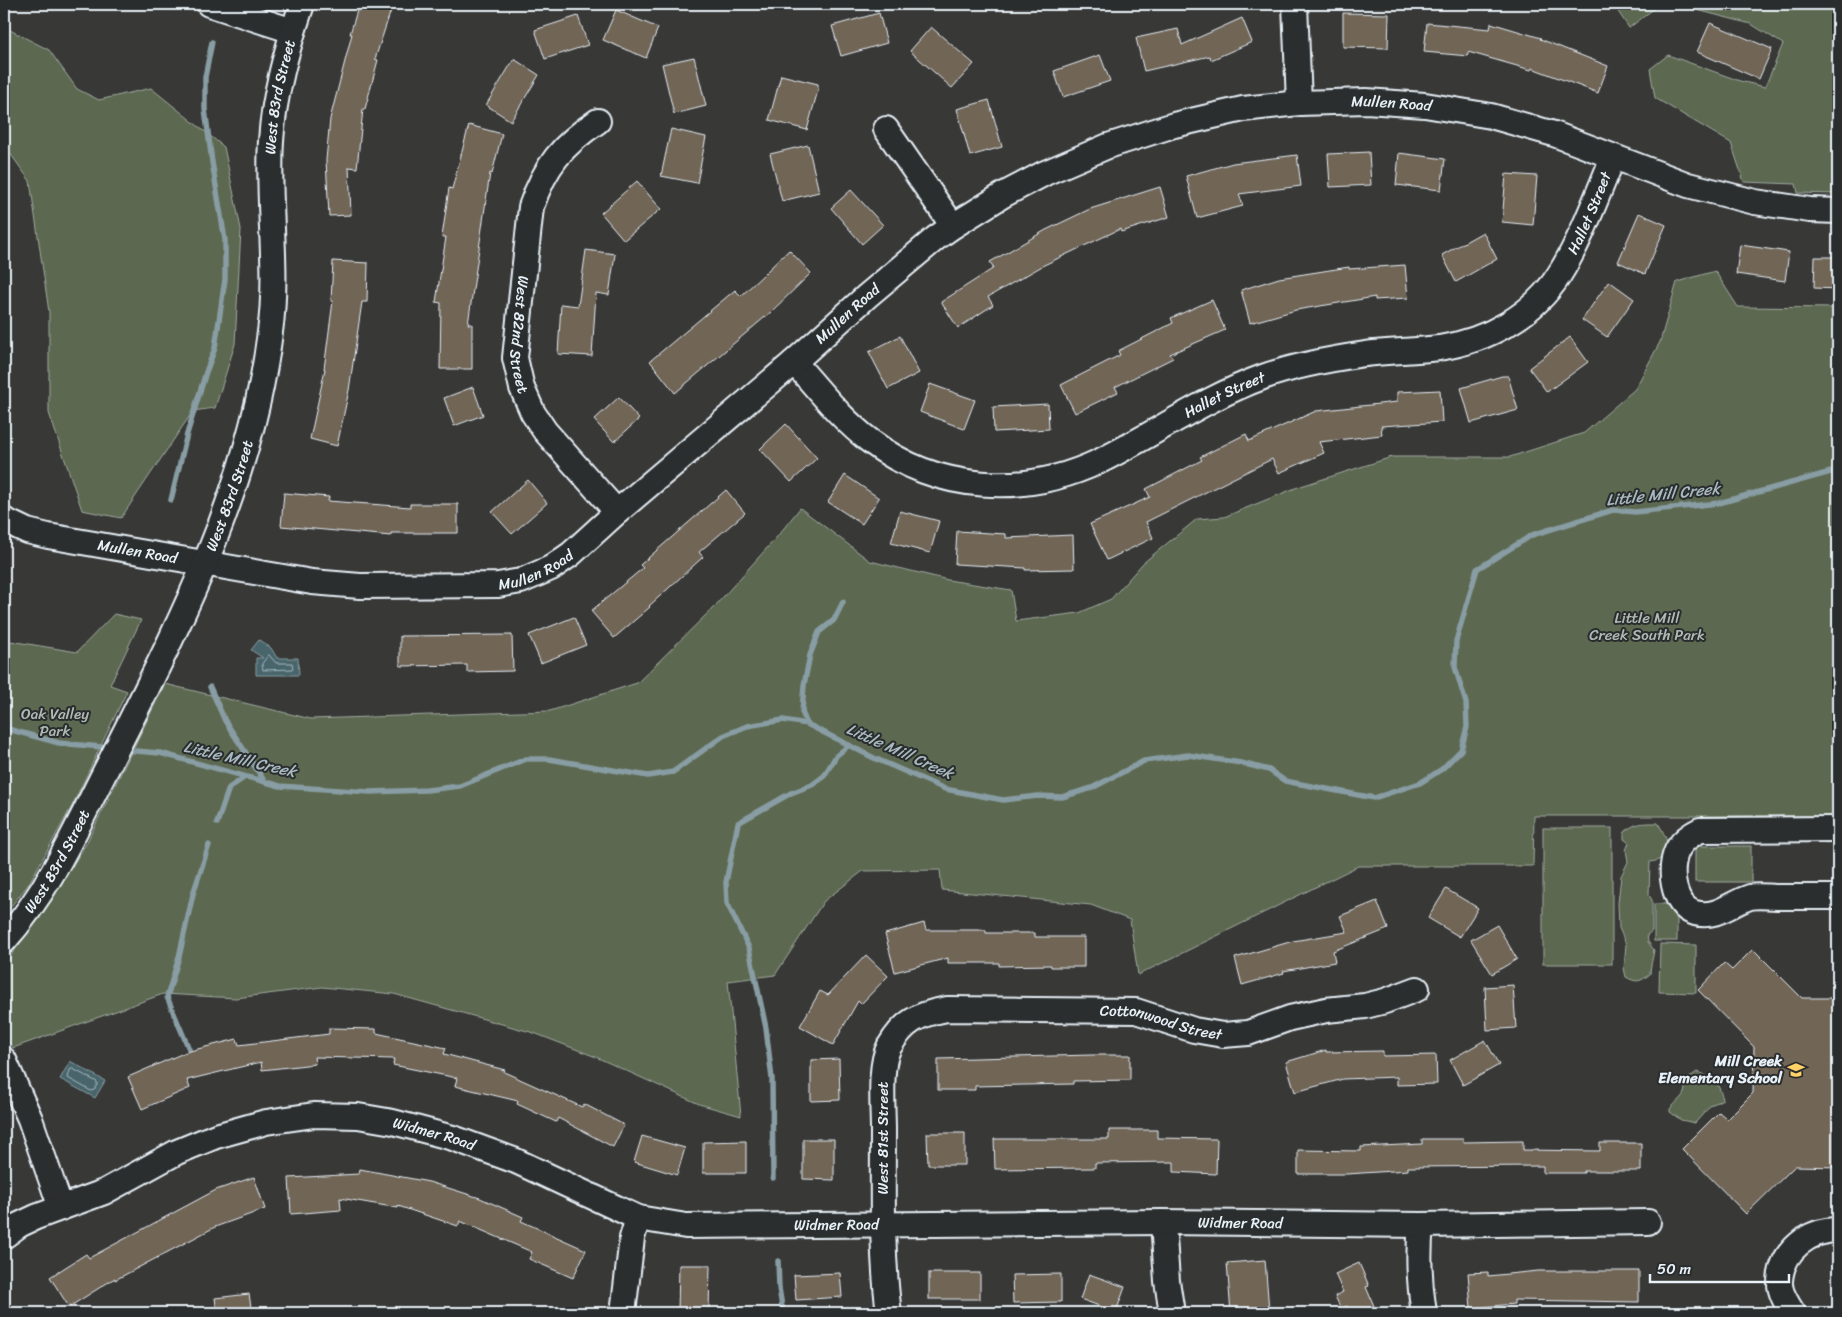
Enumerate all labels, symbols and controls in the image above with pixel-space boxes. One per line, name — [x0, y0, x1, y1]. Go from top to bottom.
street label: West 83rd Street — [257, 36, 303, 155]
street label: Mullen Road — [1351, 88, 1435, 119]
street label: Hallet Street — [1560, 167, 1619, 259]
street label: West 82nd Street — [502, 275, 537, 398]
street label: Mullen Road — [809, 276, 887, 350]
street label: Hallet Street — [1179, 364, 1270, 425]
street label: West 83rd Street — [198, 437, 261, 555]
water label: Little Mill Creek — [1605, 473, 1724, 514]
street label: Mullen Road — [96, 532, 181, 572]
street label: Mullen Road — [496, 542, 580, 598]
park label: Little Mill Creek South Park — [1589, 605, 1705, 648]
park label: Oak Valley Park — [21, 701, 89, 744]
water label: Little Mill Creek — [842, 714, 960, 789]
water label: Little Mill Creek — [181, 732, 301, 787]
street label: West 83rd Street — [17, 805, 97, 919]
street label: Cottonwood Street — [1100, 998, 1225, 1048]
place label: Mill Creek Elementary School — [1658, 1048, 1783, 1091]
school or university icon: Mill Creek Elementary School — [1786, 1060, 1806, 1080]
street label: West 81st Street — [870, 1081, 896, 1194]
street label: Widmer Road — [390, 1110, 480, 1159]
street label: Widmer Road — [1198, 1209, 1284, 1236]
street label: Widmer Road — [794, 1211, 880, 1238]
scale bar — [1650, 1252, 1788, 1284]
text: 50 m — [1657, 1256, 1692, 1282]

